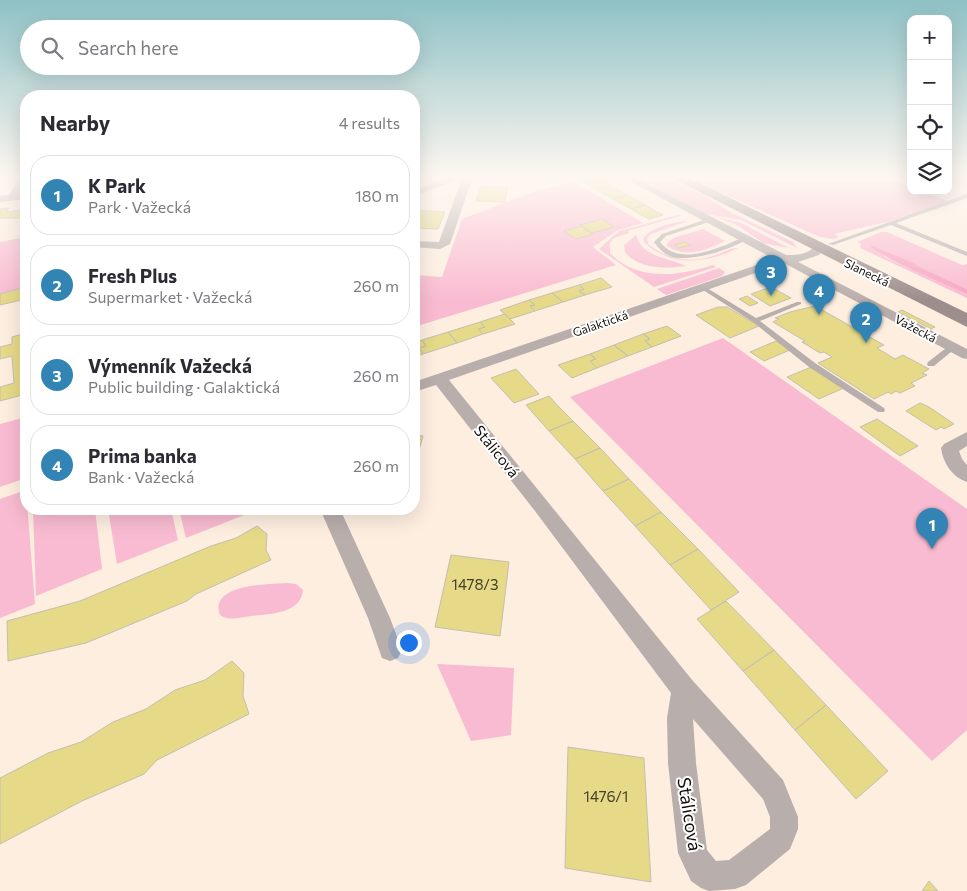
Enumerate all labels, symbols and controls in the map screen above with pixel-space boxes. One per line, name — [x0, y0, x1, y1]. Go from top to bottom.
map controls — [907, 15, 952, 195]
button: + — [907, 15, 952, 60]
search box — [20, 20, 420, 75]
icon: search — [38, 34, 66, 62]
text: Search here — [78, 36, 178, 59]
button: − — [907, 60, 952, 105]
button: locate — [907, 105, 952, 150]
text: Nearby — [40, 110, 110, 135]
text: 4 results — [339, 113, 400, 132]
button: layers — [907, 150, 952, 195]
text: K Park — [88, 174, 146, 197]
text: 1 — [53, 186, 61, 205]
text: 180 m — [355, 186, 399, 205]
text: Park · Važecká — [88, 197, 191, 216]
pin: 3 — [755, 255, 787, 296]
street label: Slanecká — [842, 255, 892, 289]
text: Fresh Plus — [88, 264, 177, 287]
pin: 4 — [803, 274, 835, 315]
text: 2 — [52, 276, 62, 295]
text: 260 m — [353, 276, 399, 295]
text: Supermarket · Važecká — [88, 287, 252, 306]
pin: 2 — [850, 302, 882, 343]
street label: Galaktická — [571, 307, 629, 339]
street label: Važecká — [893, 311, 939, 345]
text: Výmenník Važecká — [88, 354, 252, 377]
text: 3 — [52, 366, 62, 385]
text: 260 m — [353, 366, 399, 385]
text: Public building · Galaktická — [88, 377, 280, 396]
street label: Stálicová — [471, 421, 523, 481]
text: Prima banka — [88, 444, 197, 467]
text: 4 — [52, 456, 62, 475]
text: 260 m — [353, 456, 399, 475]
text: Bank · Važecká — [88, 467, 194, 486]
pin: 1 — [916, 508, 948, 549]
house number: 1478/3 — [451, 575, 499, 593]
your location — [396, 630, 422, 656]
street label: Stálicová — [673, 776, 707, 852]
house number: 1476/1 — [584, 787, 628, 805]

